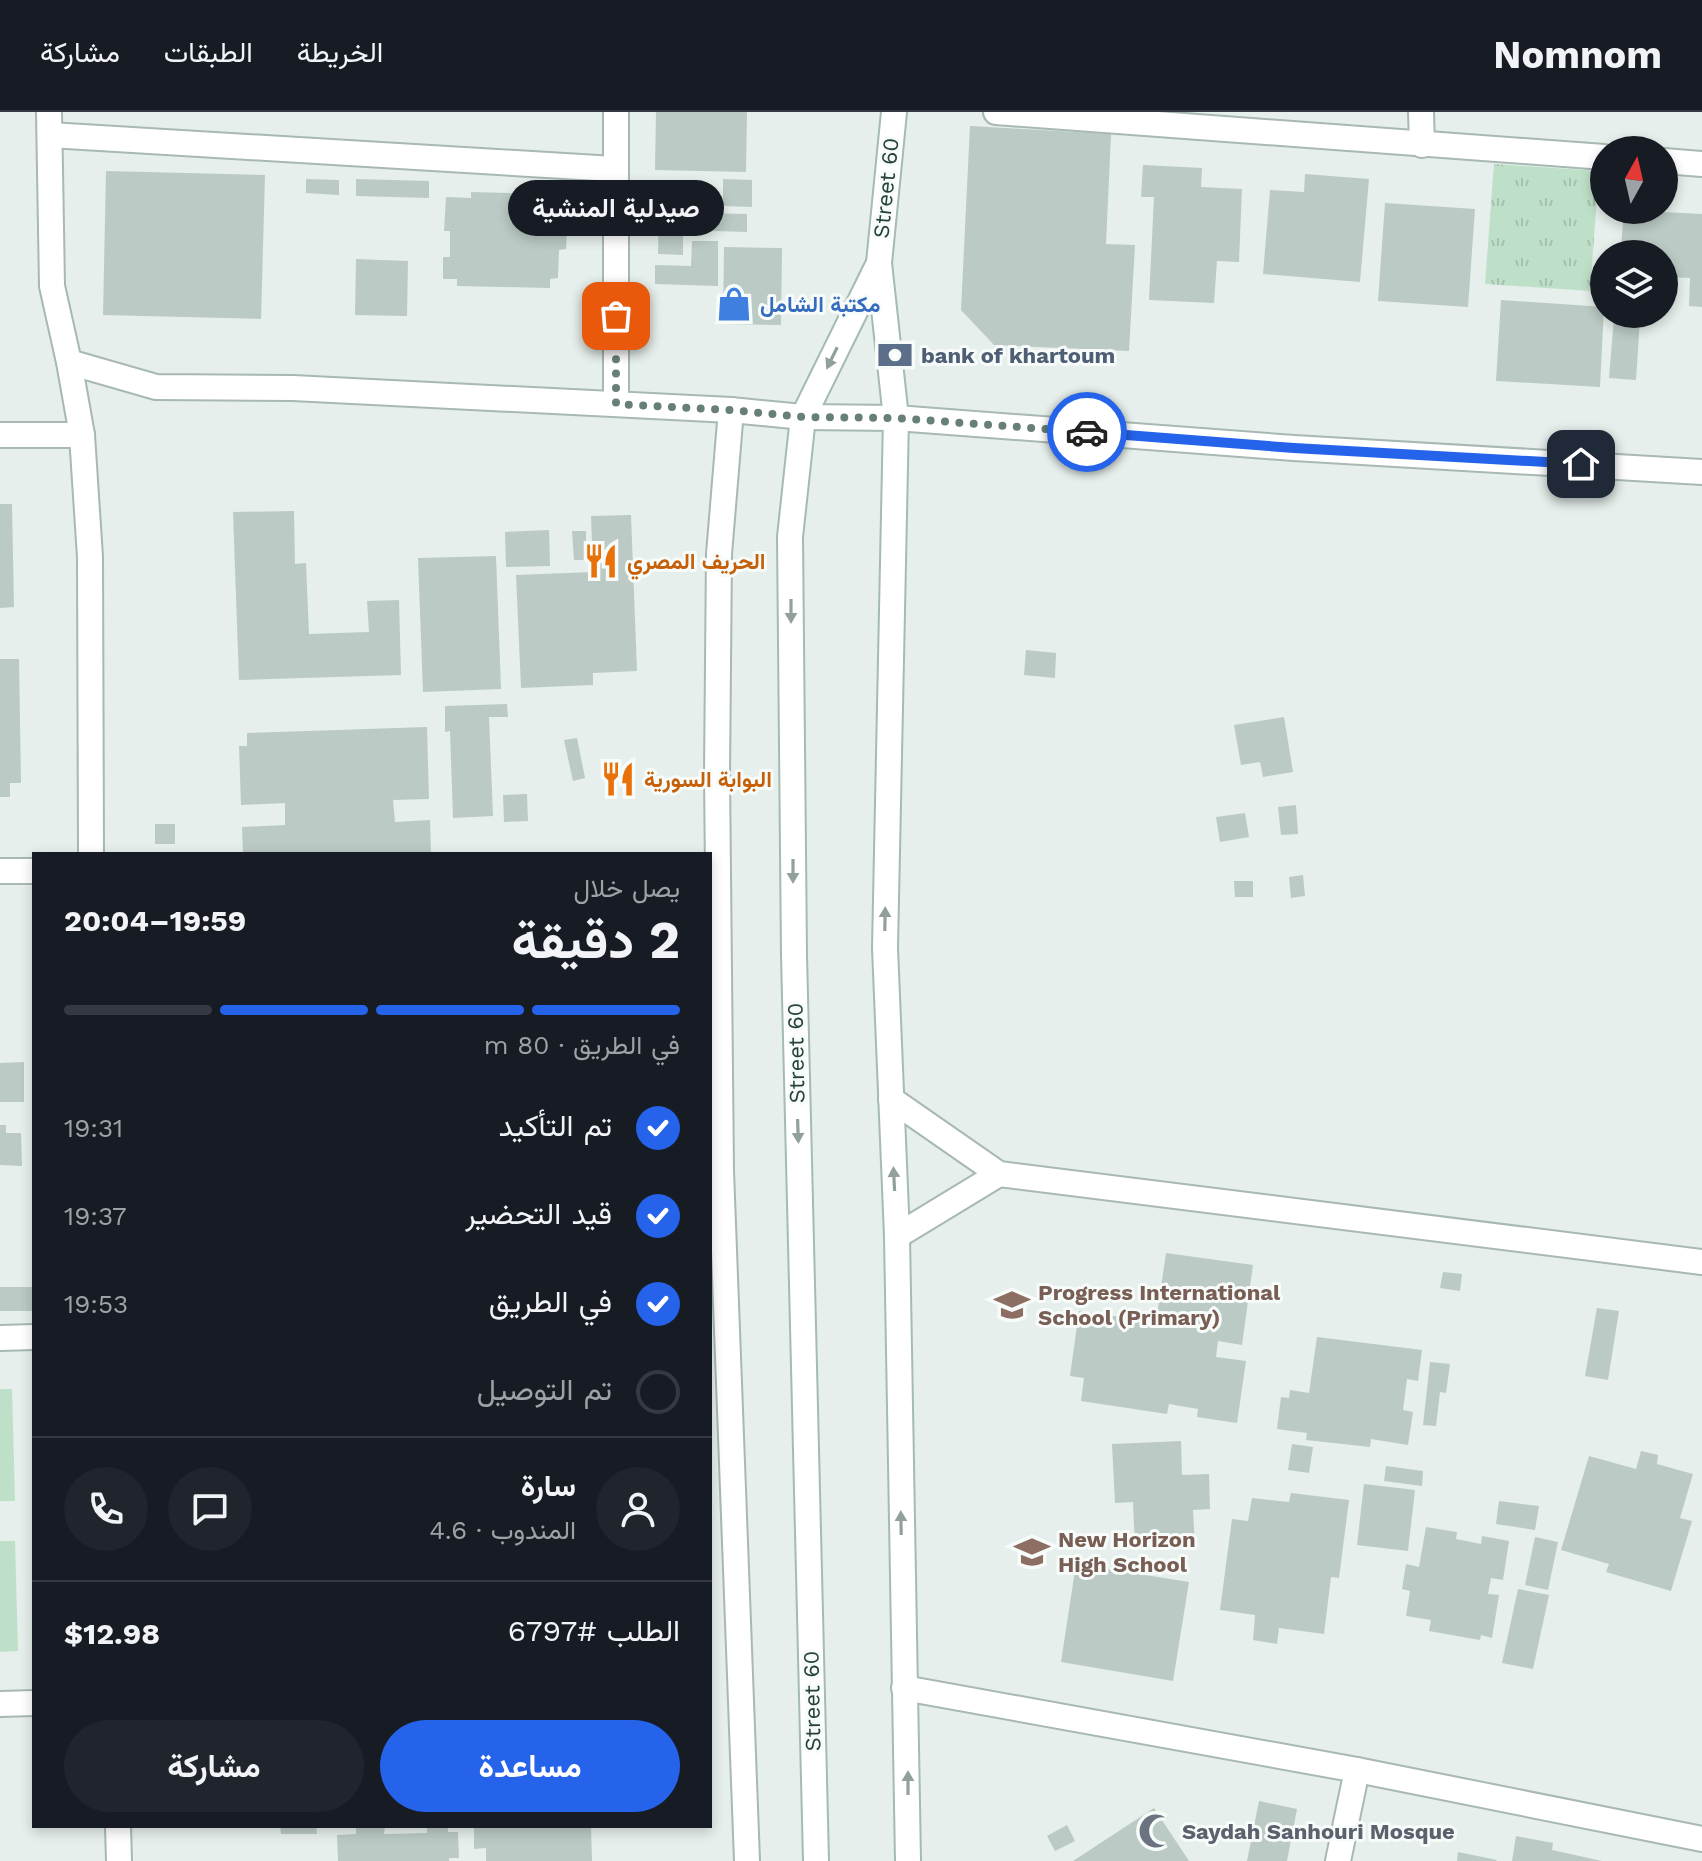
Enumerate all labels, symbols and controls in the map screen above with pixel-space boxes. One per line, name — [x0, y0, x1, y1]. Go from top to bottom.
text: Nomnom — [1493, 33, 1662, 77]
text: مشاركة — [40, 36, 120, 69]
text: الطبقات — [164, 36, 253, 69]
text: الخريطة — [297, 36, 383, 69]
north arrow — [1590, 136, 1678, 224]
map controls — [1590, 136, 1678, 328]
street label: Street 60 — [868, 137, 904, 239]
callout: صيدلية المنشية — [508, 180, 724, 236]
text: صيدلية المنشية — [532, 193, 700, 223]
button: layers — [1590, 240, 1678, 328]
pin — [582, 282, 650, 350]
shop icon: مكتبة الشامل — [715, 285, 753, 323]
place label: مكتبة الشامل — [760, 292, 881, 318]
icon: bag — [594, 294, 638, 338]
bank icon: bank of khartoum — [876, 336, 914, 374]
place label: bank of khartoum — [921, 343, 1115, 368]
one-way arrow — [825, 347, 839, 370]
courier — [1047, 392, 1127, 472]
icon: car — [1065, 410, 1109, 454]
pin — [1547, 430, 1615, 498]
icon: home — [1559, 442, 1603, 486]
restaurant icon: الحريف المصري — [582, 542, 620, 580]
place label: الحريف المصري — [627, 549, 766, 580]
one-way arrow — [785, 599, 797, 624]
restaurant icon: البوابة السورية — [599, 760, 637, 798]
place label: البوابة السورية — [644, 767, 772, 793]
one-way arrow — [787, 859, 799, 884]
text: يصل خلال — [574, 873, 680, 903]
text: 19:59–20:04 — [64, 903, 246, 938]
one-way arrow — [879, 906, 892, 931]
text: 2 دقيقة — [512, 910, 680, 971]
street label: Street 60 — [783, 1002, 809, 1104]
text: في الطريق · 80 m — [484, 1030, 680, 1060]
icon: check — [636, 1106, 680, 1150]
text: تم التأكيد — [498, 1108, 612, 1143]
text: 19:31 — [64, 1113, 123, 1143]
one-way arrow — [792, 1119, 805, 1144]
one-way arrow — [888, 1166, 901, 1191]
icon: check — [636, 1194, 680, 1238]
text: قيد التحضير — [465, 1196, 612, 1231]
text: 19:37 — [64, 1201, 127, 1231]
place label: Progress International School (Primary) — [1038, 1280, 1281, 1330]
icon: check — [636, 1282, 680, 1326]
text: في الطريق — [489, 1284, 612, 1319]
school or university icon: Progress International School (Primary) — [993, 1286, 1031, 1324]
text: 19:53 — [64, 1289, 128, 1319]
text: تم التوصيل — [477, 1372, 612, 1407]
button: phone — [64, 1467, 148, 1551]
button: chat — [168, 1467, 252, 1551]
button: person — [596, 1467, 680, 1551]
text: سارة — [521, 1468, 576, 1503]
one-way arrow — [895, 1510, 908, 1535]
text: المندوب · 4.6 — [429, 1515, 576, 1545]
place label: New Horizon High School — [1058, 1527, 1196, 1577]
school or university icon: New Horizon High School — [1013, 1533, 1051, 1571]
text: الطلب #6797 — [508, 1613, 680, 1648]
text: $12.98 — [64, 1616, 160, 1651]
street label: Street 60 — [799, 1650, 825, 1752]
button: مشاركة — [64, 1720, 364, 1812]
button: مساعدة — [380, 1720, 680, 1812]
one-way arrow — [902, 1770, 914, 1795]
mosque icon: Saydah Sanhouri Mosque — [1137, 1812, 1175, 1850]
place label: Saydah Sanhouri Mosque — [1182, 1819, 1455, 1844]

